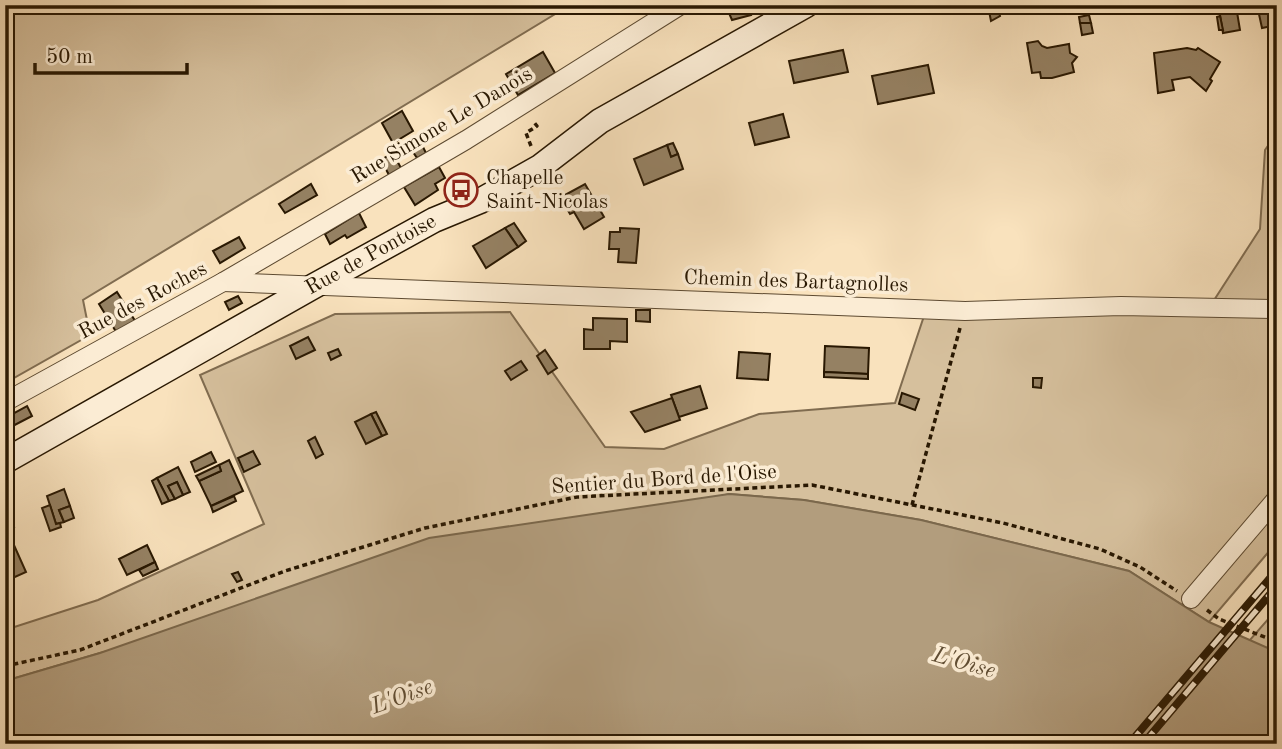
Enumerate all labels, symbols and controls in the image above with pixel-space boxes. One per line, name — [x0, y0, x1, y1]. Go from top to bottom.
scale bar — [35, 32, 187, 76]
text: 50 m — [46, 47, 93, 68]
street label: Rue Simone Le Danois — [348, 64, 536, 188]
place label: Chapelle Saint-Nicolas — [486, 168, 608, 213]
bus stop icon: Chapelle Saint-Nicolas — [442, 171, 480, 209]
street label: Rue de Pontoise — [302, 210, 440, 299]
street label: Rue des Roches — [75, 258, 211, 344]
street label: Chemin des Bartagnolles — [683, 268, 909, 296]
street label: Sentier du Bord de l'Oise — [551, 462, 777, 498]
water label: L'Oise — [929, 643, 998, 683]
water label: L'Oise — [367, 675, 436, 719]

